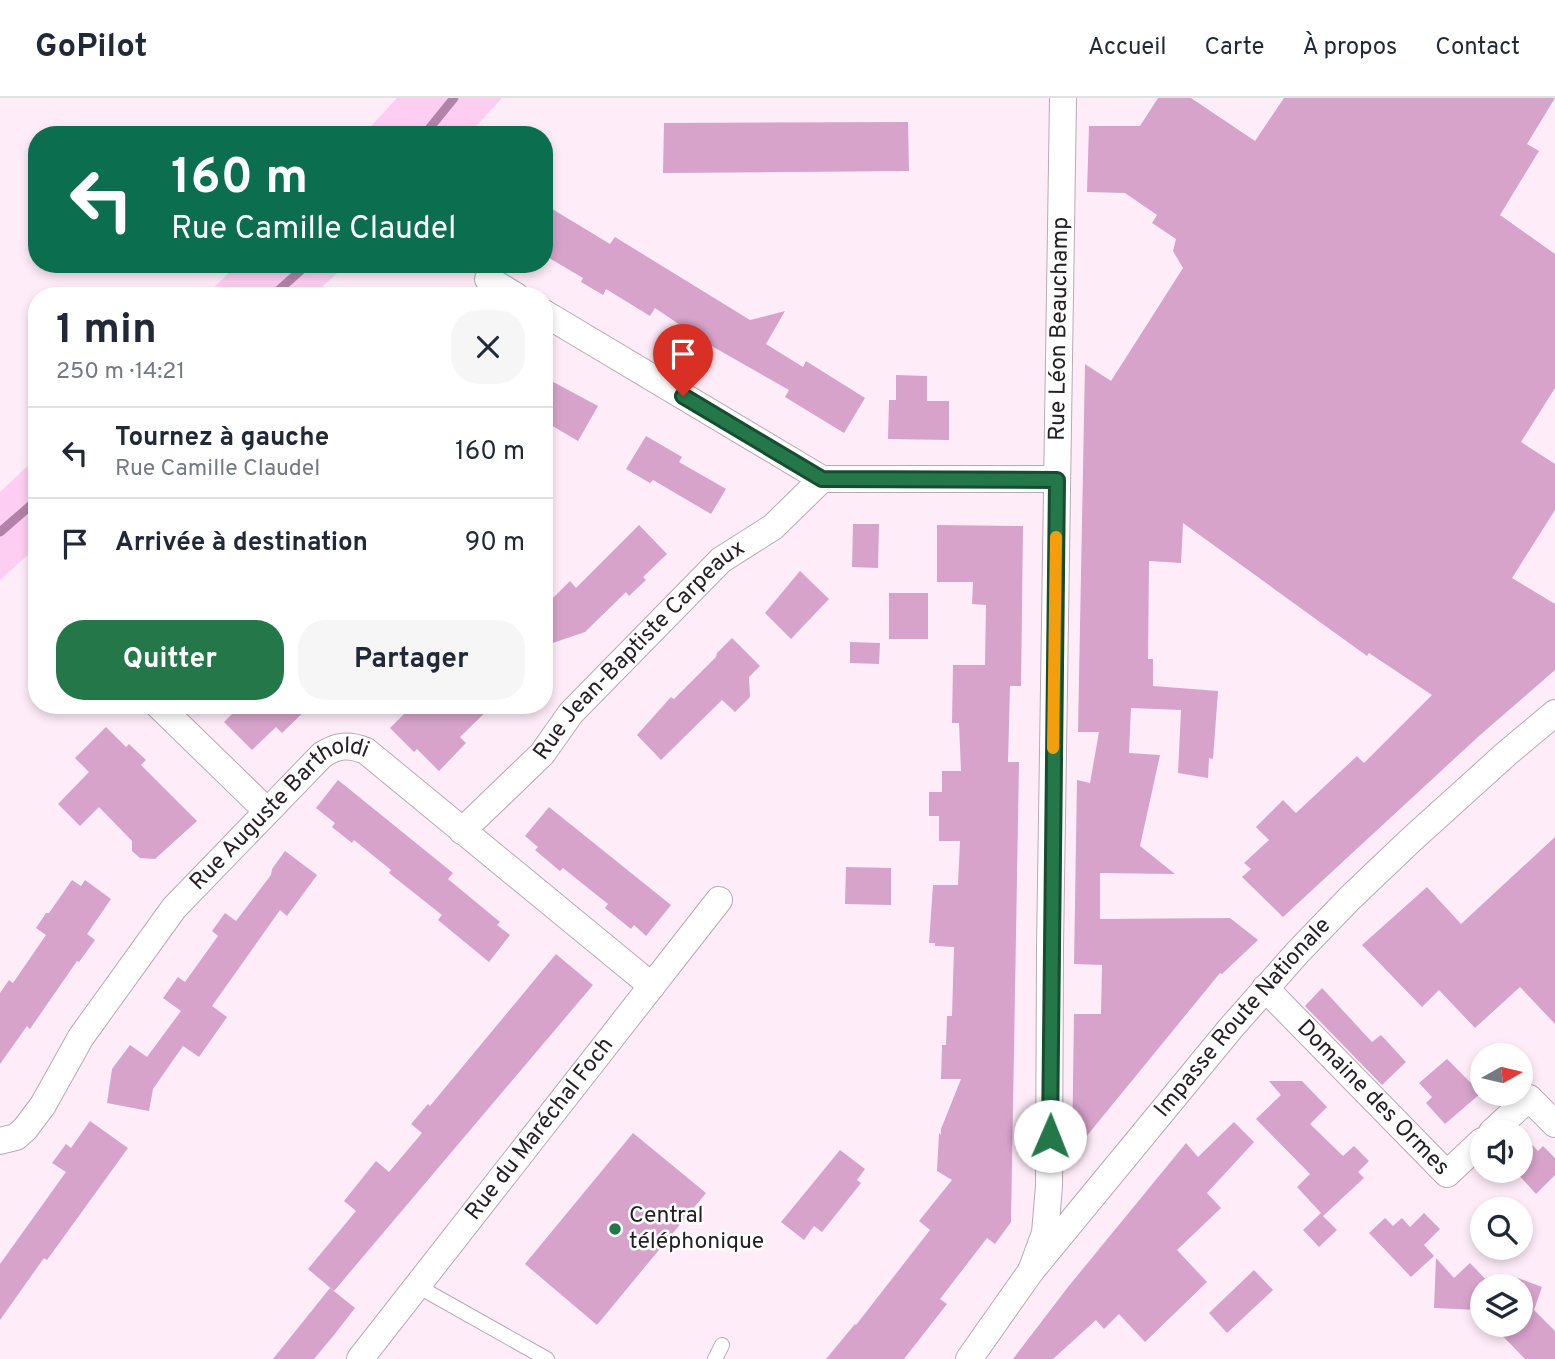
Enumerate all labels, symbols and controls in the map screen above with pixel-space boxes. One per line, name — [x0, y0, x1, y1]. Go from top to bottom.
text: GoPilot — [35, 27, 148, 69]
text: Accueil — [1088, 33, 1167, 63]
text: Carte — [1205, 33, 1264, 63]
text: À propos — [1302, 33, 1397, 63]
text: Contact — [1435, 33, 1520, 63]
text: 160 m — [171, 149, 308, 211]
icon: left — [56, 154, 147, 245]
text: Rue Camille Claudel — [171, 210, 456, 250]
street label: Rue Léon Beauchamp — [1043, 216, 1076, 441]
text: 1 min — [56, 305, 157, 358]
button: close — [451, 310, 525, 384]
pin — [653, 324, 713, 396]
icon: arrive — [664, 335, 702, 373]
text: 250 m · 14:21 — [56, 358, 185, 387]
text: Tournez à gauche — [115, 422, 329, 455]
icon: left — [56, 434, 94, 472]
text: 160 m — [455, 436, 525, 469]
text: Rue Camille Claudel — [115, 455, 320, 484]
icon: arrive — [56, 525, 94, 563]
text: Arrivée à destination — [115, 527, 368, 560]
text: 90 m — [465, 527, 525, 560]
street label: Rue Jean-Baptiste Carpeaux — [528, 534, 751, 766]
button: Quitter — [56, 620, 284, 700]
button: Partager — [298, 620, 525, 700]
street label: Rue Auguste Bartholdi — [184, 732, 373, 897]
street label: Impasse Route Nationale — [1149, 912, 1338, 1124]
street label: Domaine des Ormes — [1290, 1014, 1455, 1182]
street label: Rue du Maréchal Foch — [459, 1032, 621, 1226]
north arrow — [1470, 1043, 1533, 1106]
map controls — [1470, 1043, 1533, 1337]
position arrow — [1013, 1099, 1087, 1173]
button: sound — [1470, 1120, 1533, 1183]
button: search — [1470, 1197, 1533, 1260]
place label: Central téléphonique — [629, 1202, 764, 1257]
marker: Central téléphonique — [607, 1221, 623, 1237]
button: layers — [1470, 1274, 1533, 1337]

